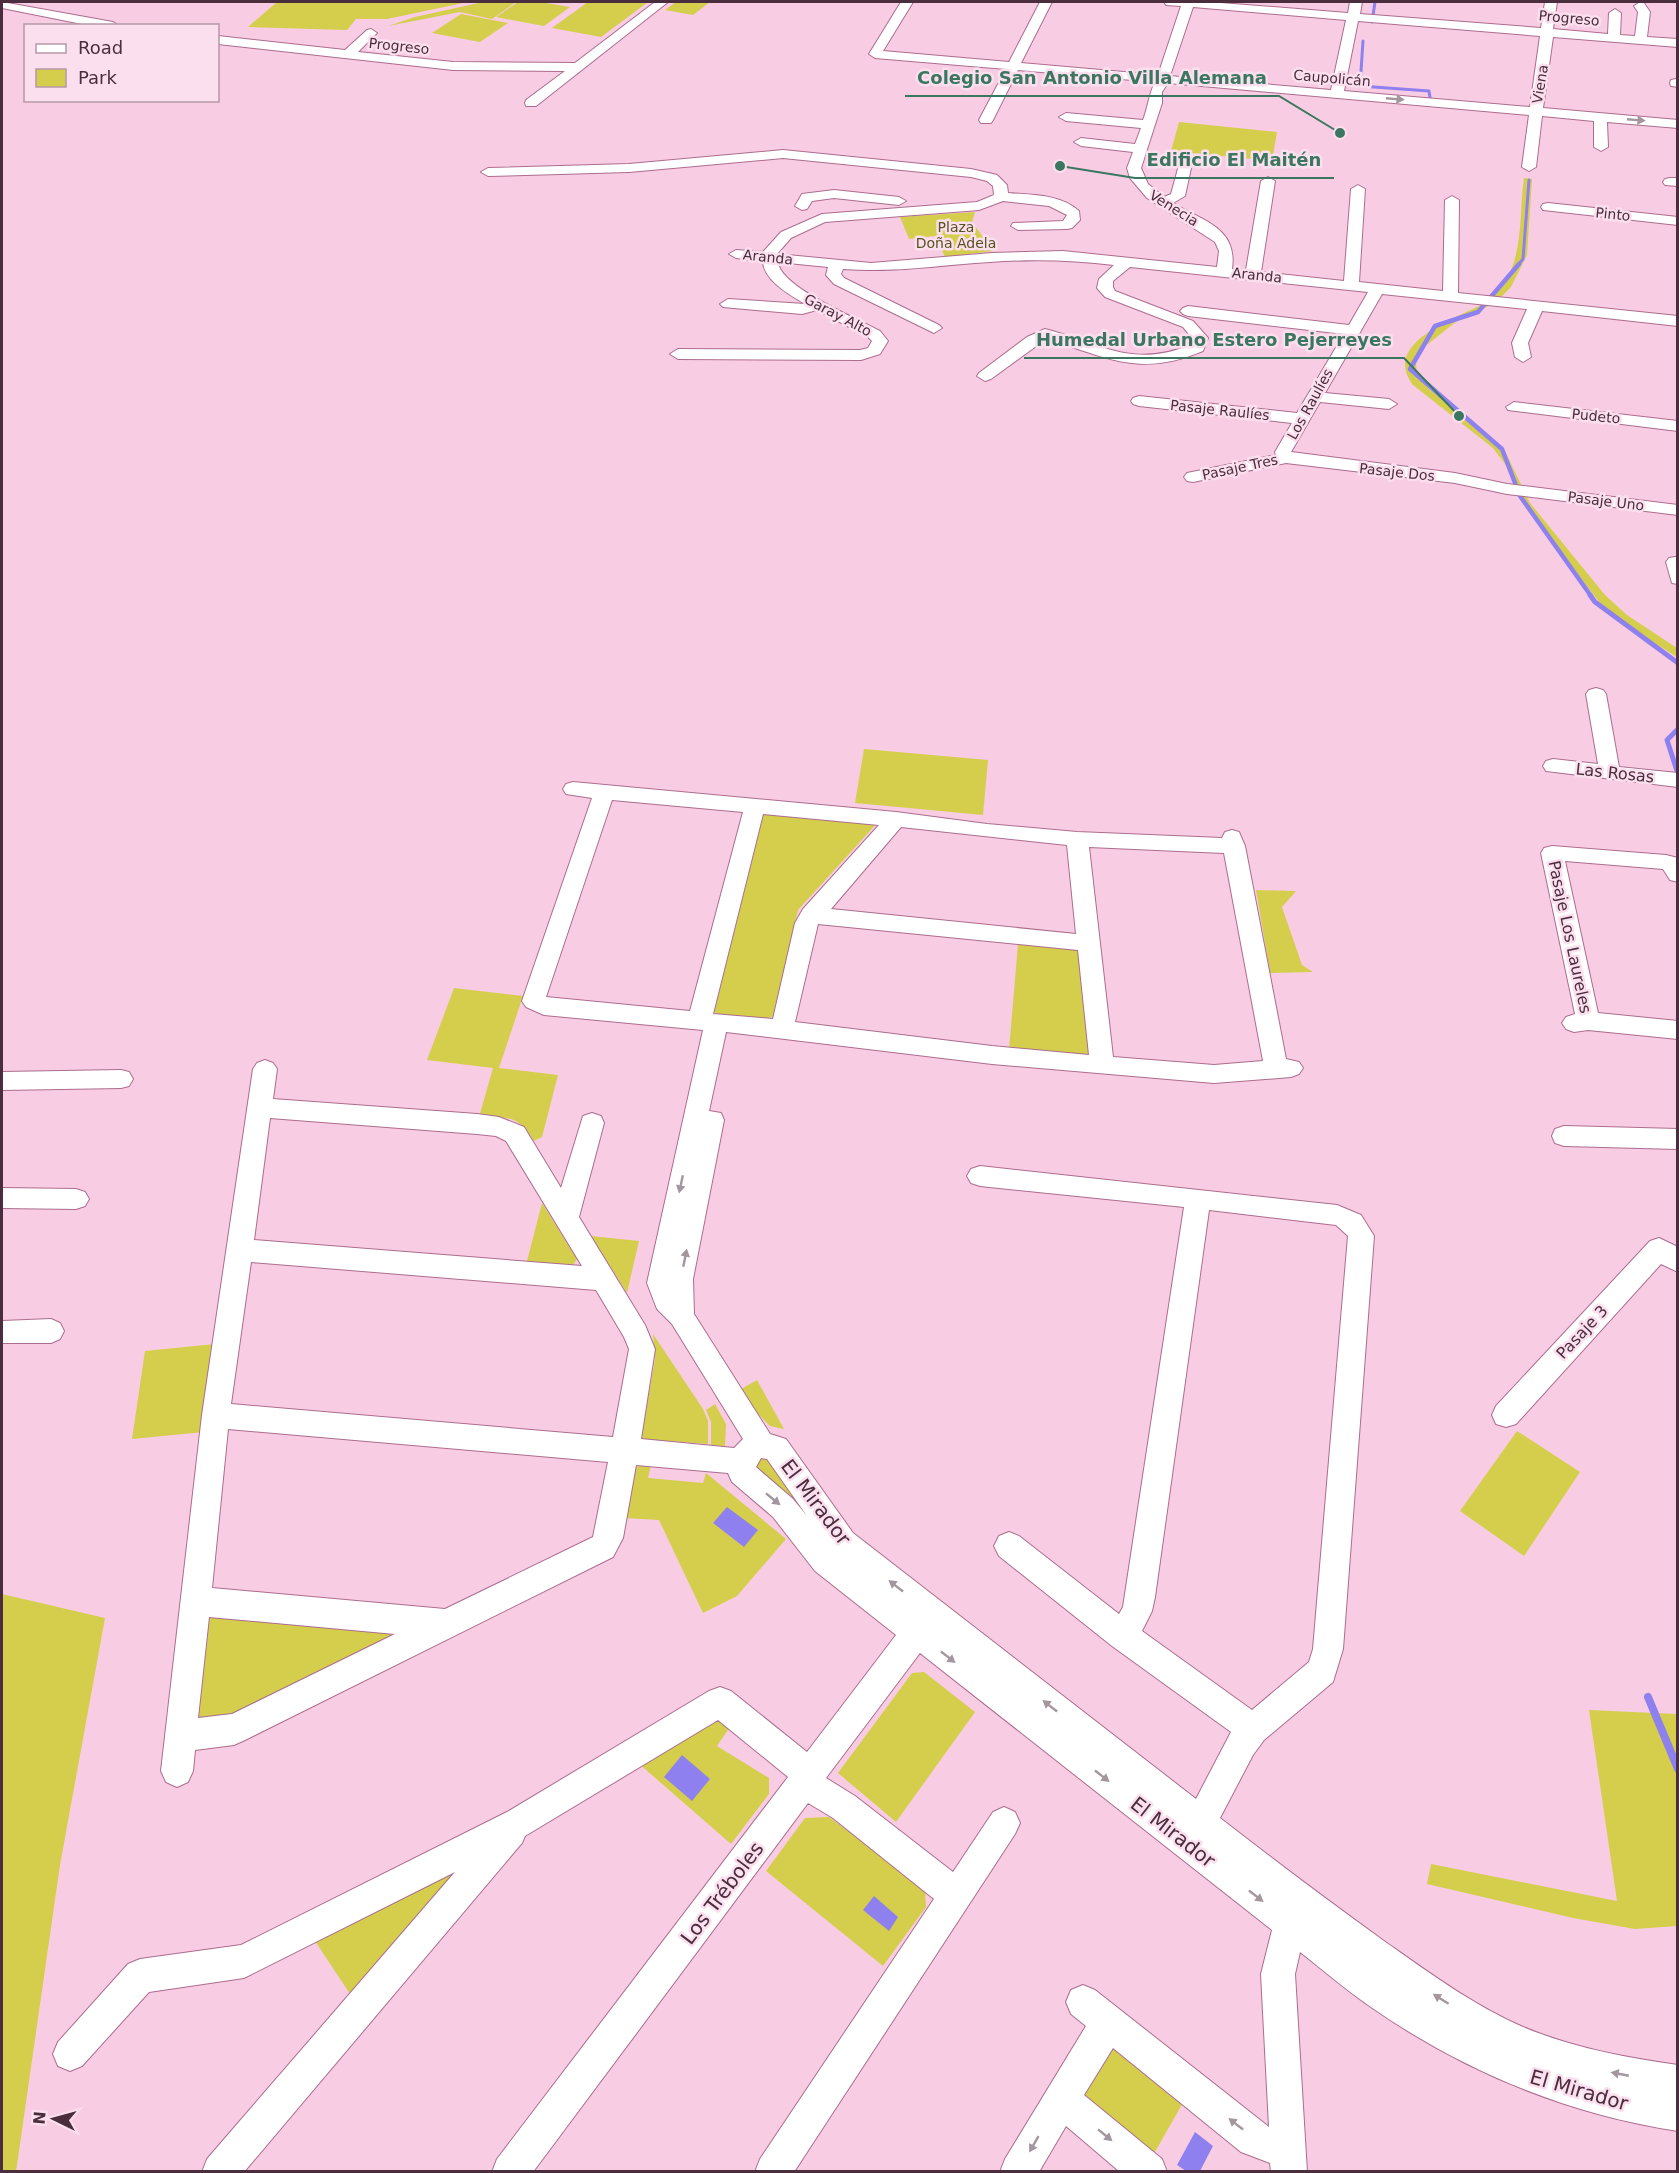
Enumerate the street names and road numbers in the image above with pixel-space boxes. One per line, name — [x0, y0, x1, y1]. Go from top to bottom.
street label: Progreso — [1538, 7, 1600, 29]
street label: Progreso — [368, 35, 430, 57]
street label: Viena — [1529, 63, 1551, 105]
street label: Caupolicán — [1293, 67, 1371, 89]
street label: Venecia — [1147, 187, 1201, 229]
street label: Pinto — [1595, 204, 1631, 224]
street label: Aranda — [742, 246, 794, 268]
street label: Aranda — [1231, 264, 1283, 286]
street label: Garay Alto — [802, 291, 874, 339]
street label: Los Raulíes — [1284, 366, 1336, 442]
street label: Pasaje Raulíes — [1170, 397, 1270, 423]
street label: Pudeto — [1571, 406, 1621, 426]
street label: Pasaje Tres — [1201, 451, 1279, 483]
street label: Pasaje Dos — [1358, 460, 1436, 484]
street label: Pasaje Uno — [1567, 488, 1645, 514]
street label: Las Rosas — [1575, 759, 1655, 787]
street label: Pasaje Los Laureles — [1545, 859, 1595, 1015]
street label: Pasaje 3 — [1552, 1301, 1612, 1363]
street label: El Mirador — [776, 1454, 856, 1550]
street label: El Mirador — [1126, 1791, 1221, 1873]
street label: Los Tréboles — [676, 1837, 768, 1949]
street label: El Mirador — [1527, 2065, 1632, 2116]

